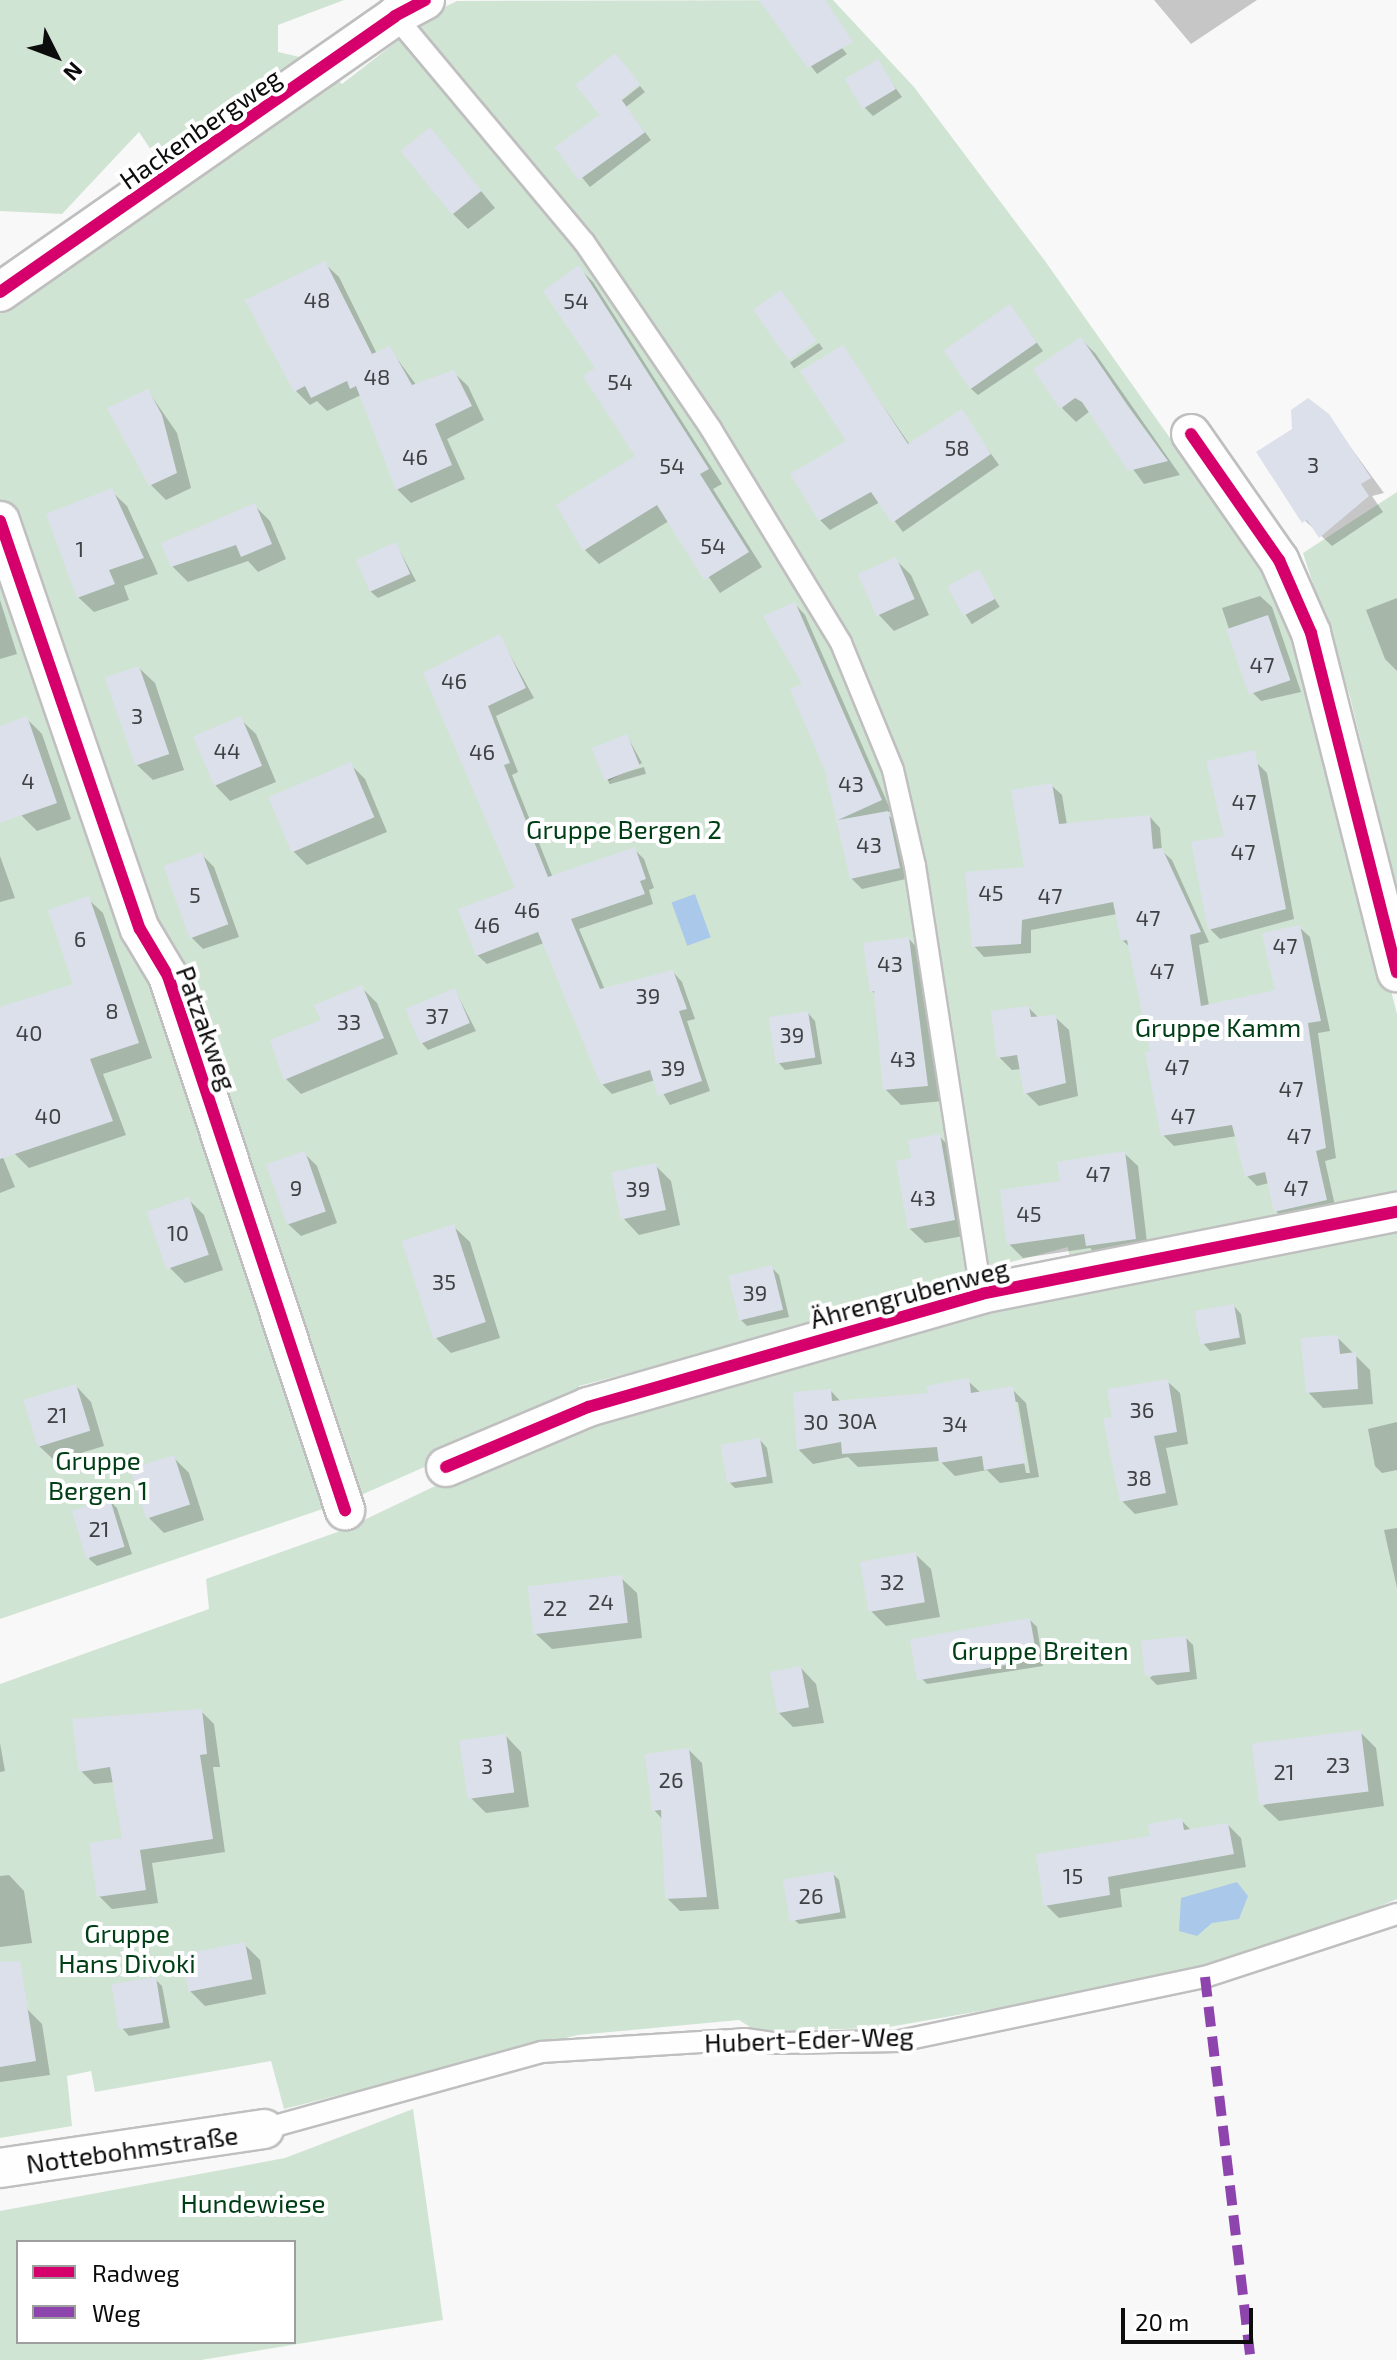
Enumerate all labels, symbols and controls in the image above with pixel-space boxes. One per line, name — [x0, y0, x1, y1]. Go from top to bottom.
north arrow — [16, 16, 96, 96]
text: N — [59, 57, 89, 87]
street label: Hackenbergweg — [113, 61, 287, 195]
house number: 48 — [304, 287, 330, 313]
house number: 54 — [563, 288, 589, 314]
house number: 48 — [364, 364, 390, 390]
house number: 54 — [607, 369, 633, 395]
house number: 58 — [944, 435, 970, 461]
house number: 46 — [402, 444, 428, 470]
house number: 3 — [1307, 452, 1319, 478]
house number: 54 — [659, 453, 685, 479]
house number: 54 — [700, 533, 726, 559]
house number: 1 — [76, 536, 84, 562]
house number: 47 — [1250, 652, 1274, 678]
house number: 46 — [441, 668, 467, 694]
house number: 3 — [131, 703, 143, 729]
house number: 44 — [213, 738, 241, 764]
house number: 46 — [469, 739, 495, 765]
house number: 4 — [21, 768, 35, 794]
house number: 43 — [838, 771, 864, 797]
house number: 47 — [1232, 789, 1256, 815]
park label: Gruppe Bergen 2 — [526, 813, 722, 845]
house number: 43 — [856, 832, 882, 858]
house number: 47 — [1231, 839, 1255, 865]
house number: 45 — [978, 880, 1004, 906]
house number: 5 — [189, 882, 201, 908]
house number: 47 — [1038, 883, 1062, 909]
house number: 46 — [514, 897, 540, 923]
house number: 47 — [1136, 905, 1160, 931]
house number: 46 — [474, 912, 500, 938]
house number: 6 — [74, 926, 86, 952]
house number: 47 — [1273, 933, 1297, 959]
house number: 43 — [877, 951, 903, 977]
house number: 47 — [1150, 958, 1174, 984]
street label: Patzakweg — [170, 962, 244, 1094]
house number: 39 — [636, 983, 660, 1009]
house number: 8 — [105, 998, 119, 1024]
house number: 37 — [425, 1003, 449, 1029]
house number: 33 — [337, 1009, 361, 1035]
park label: Gruppe Kamm — [1135, 1011, 1301, 1043]
house number: 40 — [16, 1020, 42, 1046]
house number: 39 — [780, 1022, 804, 1048]
house number: 43 — [890, 1046, 916, 1072]
house number: 47 — [1165, 1054, 1189, 1080]
house number: 39 — [661, 1055, 685, 1081]
house number: 47 — [1279, 1076, 1303, 1102]
house number: 40 — [35, 1103, 61, 1129]
house number: 47 — [1171, 1103, 1195, 1129]
house number: 47 — [1287, 1123, 1311, 1149]
house number: 47 — [1086, 1161, 1110, 1187]
house number: 9 — [290, 1175, 302, 1201]
house number: 47 — [1284, 1175, 1308, 1201]
house number: 39 — [626, 1176, 650, 1202]
house number: 43 — [910, 1185, 936, 1211]
house number: 45 — [1016, 1201, 1042, 1227]
house number: 10 — [167, 1220, 189, 1246]
street label: Ährengrubenweg — [806, 1252, 1012, 1334]
house number: 35 — [432, 1269, 456, 1295]
house number: 39 — [743, 1280, 767, 1306]
house number: 36 — [1130, 1397, 1154, 1423]
house number: 21 — [46, 1402, 68, 1428]
house number: 30A — [837, 1408, 877, 1434]
house number: 30 — [803, 1409, 829, 1435]
house number: 34 — [942, 1411, 968, 1437]
park label: Gruppe Bergen 1 — [48, 1444, 148, 1506]
house number: 38 — [1126, 1465, 1152, 1491]
house number: 21 — [88, 1516, 110, 1542]
house number: 32 — [880, 1569, 904, 1595]
house number: 24 — [588, 1589, 614, 1615]
house number: 22 — [543, 1595, 567, 1621]
park label: Gruppe Breiten — [951, 1634, 1129, 1666]
house number: 23 — [1326, 1752, 1350, 1778]
house number: 3 — [481, 1753, 493, 1779]
house number: 21 — [1273, 1759, 1295, 1785]
house number: 26 — [659, 1767, 683, 1793]
house number: 15 — [1063, 1863, 1083, 1889]
house number: 26 — [799, 1883, 823, 1909]
park label: Gruppe Hans Divoki — [58, 1917, 196, 1978]
street label: Hubert-Eder-Weg — [704, 2020, 914, 2058]
street label: Nottebohmstraße — [24, 2119, 240, 2179]
park label: Hundewiese — [180, 2187, 326, 2219]
legend — [16, 2240, 296, 2344]
text: Radweg — [92, 2258, 180, 2287]
scale bar — [1125, 2292, 1257, 2342]
text: Weg — [92, 2298, 141, 2327]
text: 20 m — [1135, 2307, 1189, 2336]

